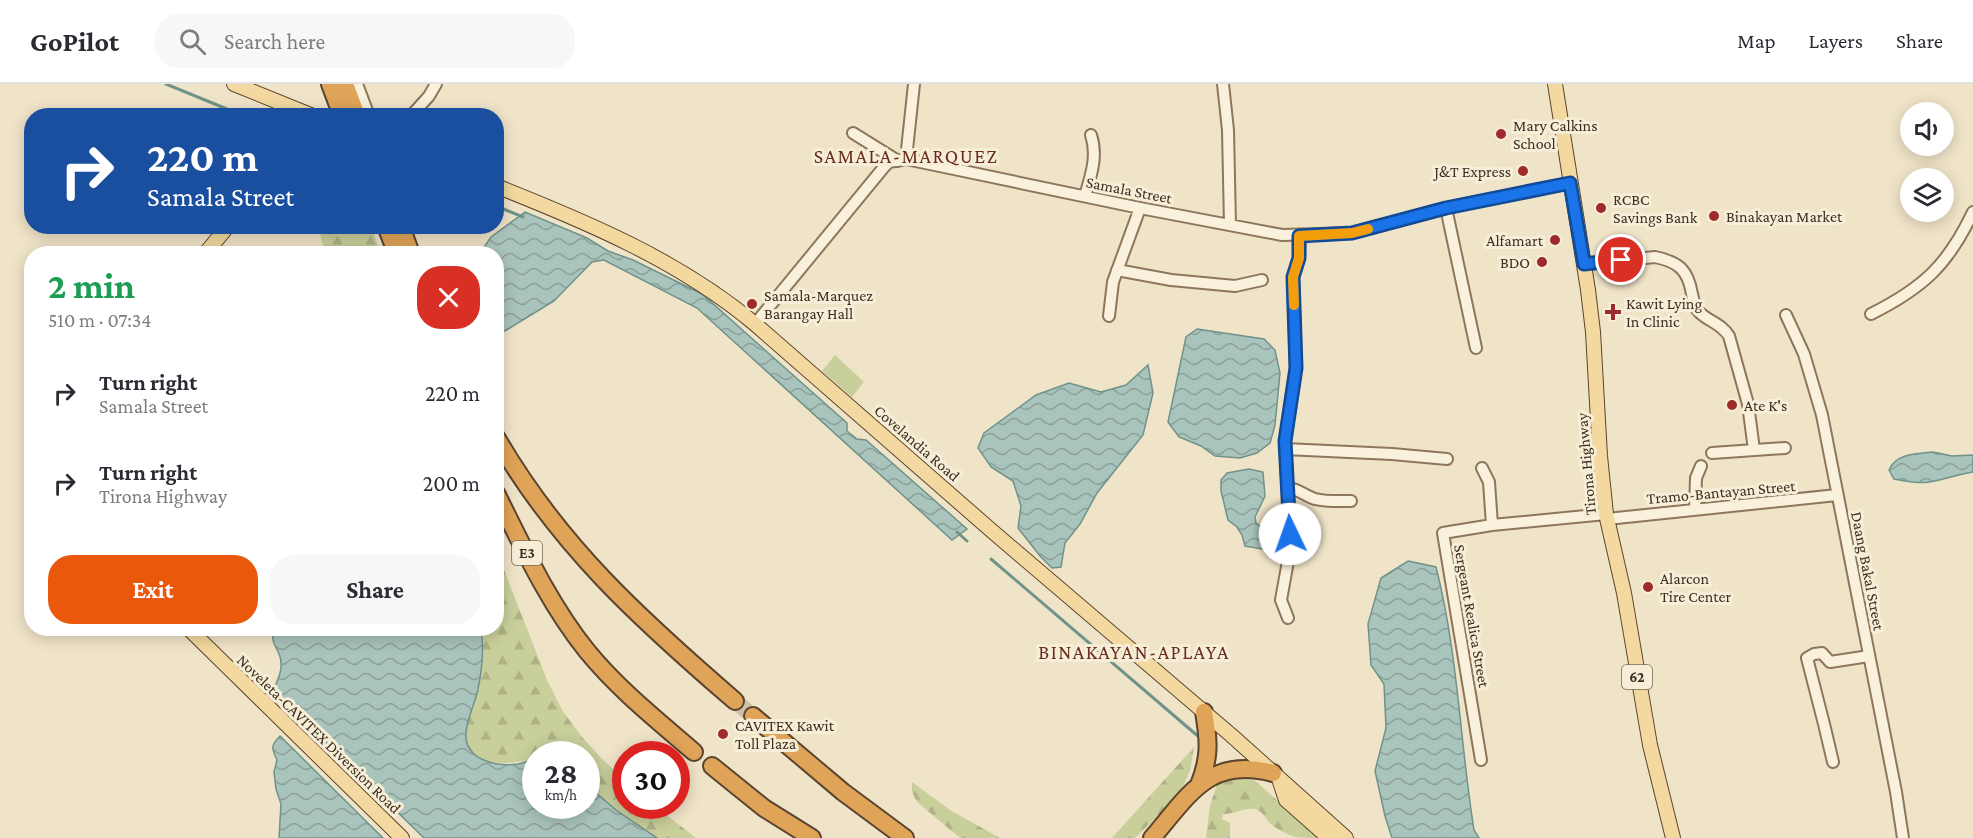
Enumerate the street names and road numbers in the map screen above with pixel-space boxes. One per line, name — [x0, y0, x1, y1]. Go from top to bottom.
street label: Samala Street — [1085, 173, 1174, 207]
street label: Covelandia Road — [871, 401, 963, 485]
street label: Tirona Highway — [1573, 411, 1600, 516]
street label: Tramo-Bantayan Street — [1646, 477, 1797, 508]
street label: Daang Bakal Street — [1847, 510, 1888, 633]
road number: E3 — [512, 541, 542, 565]
street label: Sergeant Realica Street — [1450, 543, 1493, 690]
street label: Noveleta-CAVITEX Diversion Road — [234, 651, 405, 817]
road number: 62 — [1622, 665, 1652, 689]

